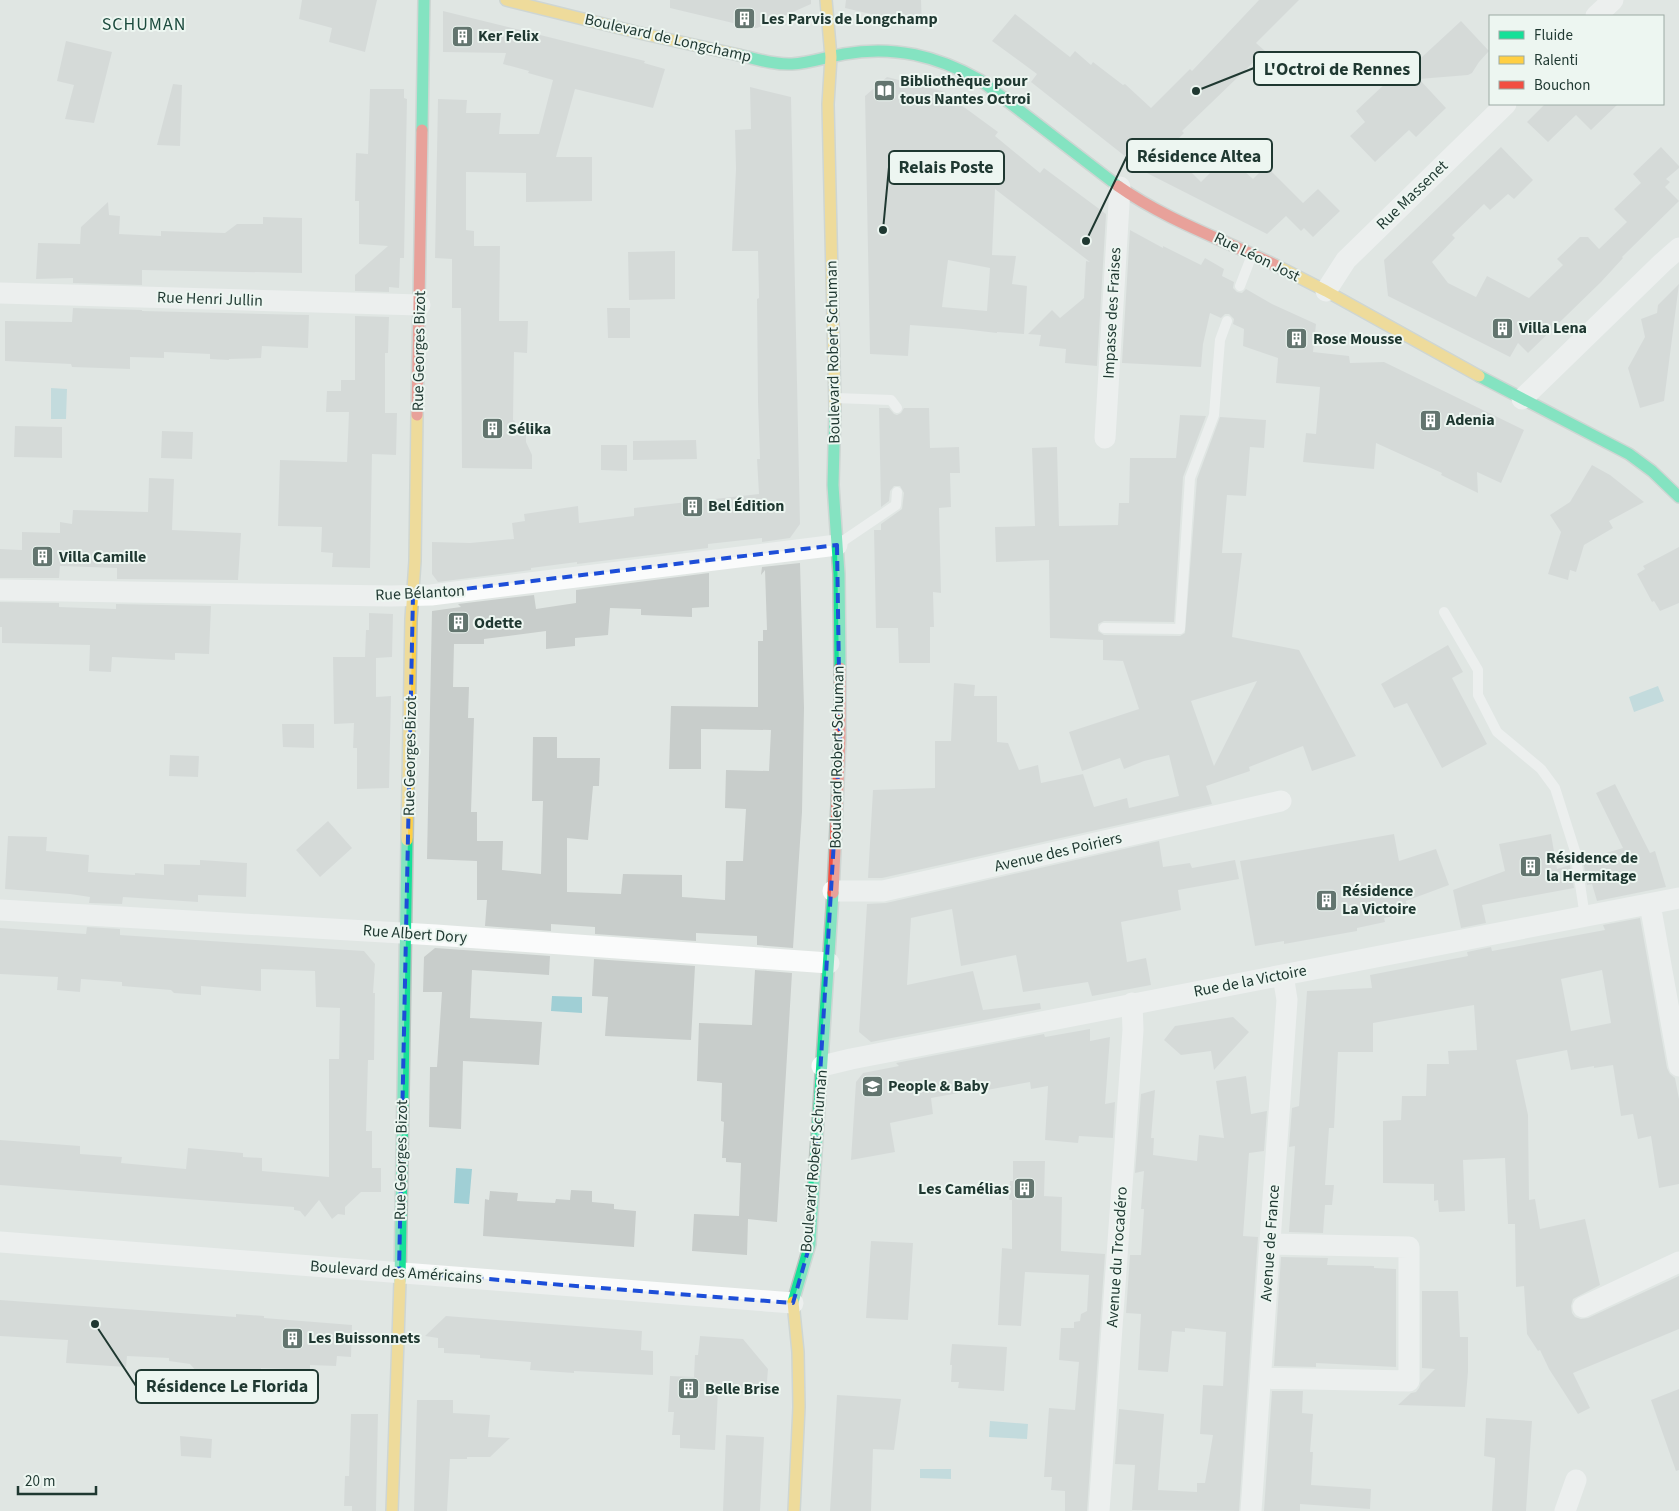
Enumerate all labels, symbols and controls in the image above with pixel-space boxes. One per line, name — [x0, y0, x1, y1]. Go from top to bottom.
building icon: Les Parvis de Longchamp — [733, 7, 757, 31]
street label: Boulevard de Longchamp — [582, 8, 754, 68]
place label: Les Parvis de Longchamp — [761, 8, 938, 30]
district label: SCHUMAN — [102, 12, 186, 37]
legend — [1489, 15, 1664, 105]
building icon: Ker Felix — [450, 24, 474, 48]
place label: Ker Felix — [478, 25, 539, 47]
text: Fluide — [1534, 25, 1573, 46]
text: Ralenti — [1534, 50, 1578, 71]
callout: L'Octroi de Rennes — [1254, 52, 1420, 85]
text: L'Octroi de Rennes — [1264, 57, 1410, 82]
place label: Bibliothèque pour tous Nantes Octroi — [900, 70, 1031, 110]
text: Bouchon — [1534, 75, 1590, 96]
library icon: Bibliothèque pour tous Nantes Octroi — [872, 78, 896, 102]
callout: Résidence Altea — [1127, 139, 1272, 172]
text: Résidence Altea — [1137, 144, 1261, 169]
callout: Relais Poste — [889, 151, 1004, 184]
text: Relais Poste — [898, 155, 994, 180]
street label: Rue Massenet — [1371, 155, 1453, 235]
street label: Rue Léon Jost — [1210, 227, 1304, 288]
street label: Impasse des Fraises — [1098, 246, 1126, 379]
street label: Boulevard Robert Schuman — [820, 260, 846, 444]
street label: Rue Henri Jullin — [157, 286, 263, 312]
street label: Rue Georges Bizot — [407, 290, 431, 411]
building icon: Villa Lena — [1491, 316, 1515, 340]
place label: Villa Lena — [1518, 317, 1587, 339]
building icon: Rose Mousse — [1285, 327, 1309, 351]
place label: Rose Mousse — [1313, 328, 1403, 350]
building icon: Adenia — [1418, 408, 1442, 432]
place label: Adenia — [1445, 409, 1495, 431]
building icon: Sélika — [480, 417, 504, 441]
place label: Sélika — [508, 418, 551, 440]
building icon: Bel Édition — [680, 494, 704, 518]
place label: Bel Édition — [708, 495, 785, 517]
building icon: Villa Camille — [31, 545, 55, 569]
place label: Villa Camille — [58, 546, 146, 568]
street label: Rue Bélanton — [375, 580, 465, 606]
building icon: Odette — [446, 611, 470, 635]
place label: Odette — [474, 612, 522, 634]
street label: Boulevard Robert Schuman — [824, 665, 850, 849]
street label: Rue Georges Bizot — [398, 695, 422, 816]
street label: Avenue des Poiriers — [992, 827, 1124, 877]
place label: Résidence de la Hermitage — [1546, 847, 1638, 887]
building icon: Résidence de la Hermitage — [1518, 855, 1542, 879]
place label: Résidence La Victoire — [1342, 880, 1416, 920]
building icon: Résidence La Victoire — [1314, 888, 1338, 912]
street label: Rue Albert Dory — [362, 919, 468, 949]
street label: Rue de la Victoire — [1192, 959, 1308, 1003]
street label: Boulevard Robert Schuman — [795, 1069, 833, 1253]
school or university icon: People & Baby — [860, 1074, 884, 1098]
place label: People & Baby — [888, 1075, 990, 1097]
street label: Rue Georges Bizot — [389, 1099, 413, 1220]
building icon: Les Camélias — [1013, 1177, 1037, 1201]
place label: Les Camélias — [918, 1178, 1009, 1200]
street label: Avenue de France — [1255, 1184, 1285, 1302]
street label: Avenue du Trocadéro — [1101, 1186, 1133, 1328]
street label: Boulevard des Américains — [309, 1255, 483, 1289]
building icon: Les Buissonnets — [280, 1326, 304, 1350]
place label: Les Buissonnets — [308, 1327, 420, 1349]
callout: Résidence Le Florida — [136, 1370, 318, 1403]
text: Résidence Le Florida — [146, 1374, 308, 1399]
building icon: Belle Brise — [677, 1377, 701, 1401]
place label: Belle Brise — [705, 1378, 779, 1400]
scale bar — [18, 1464, 95, 1496]
text: 20 m — [25, 1471, 55, 1492]

